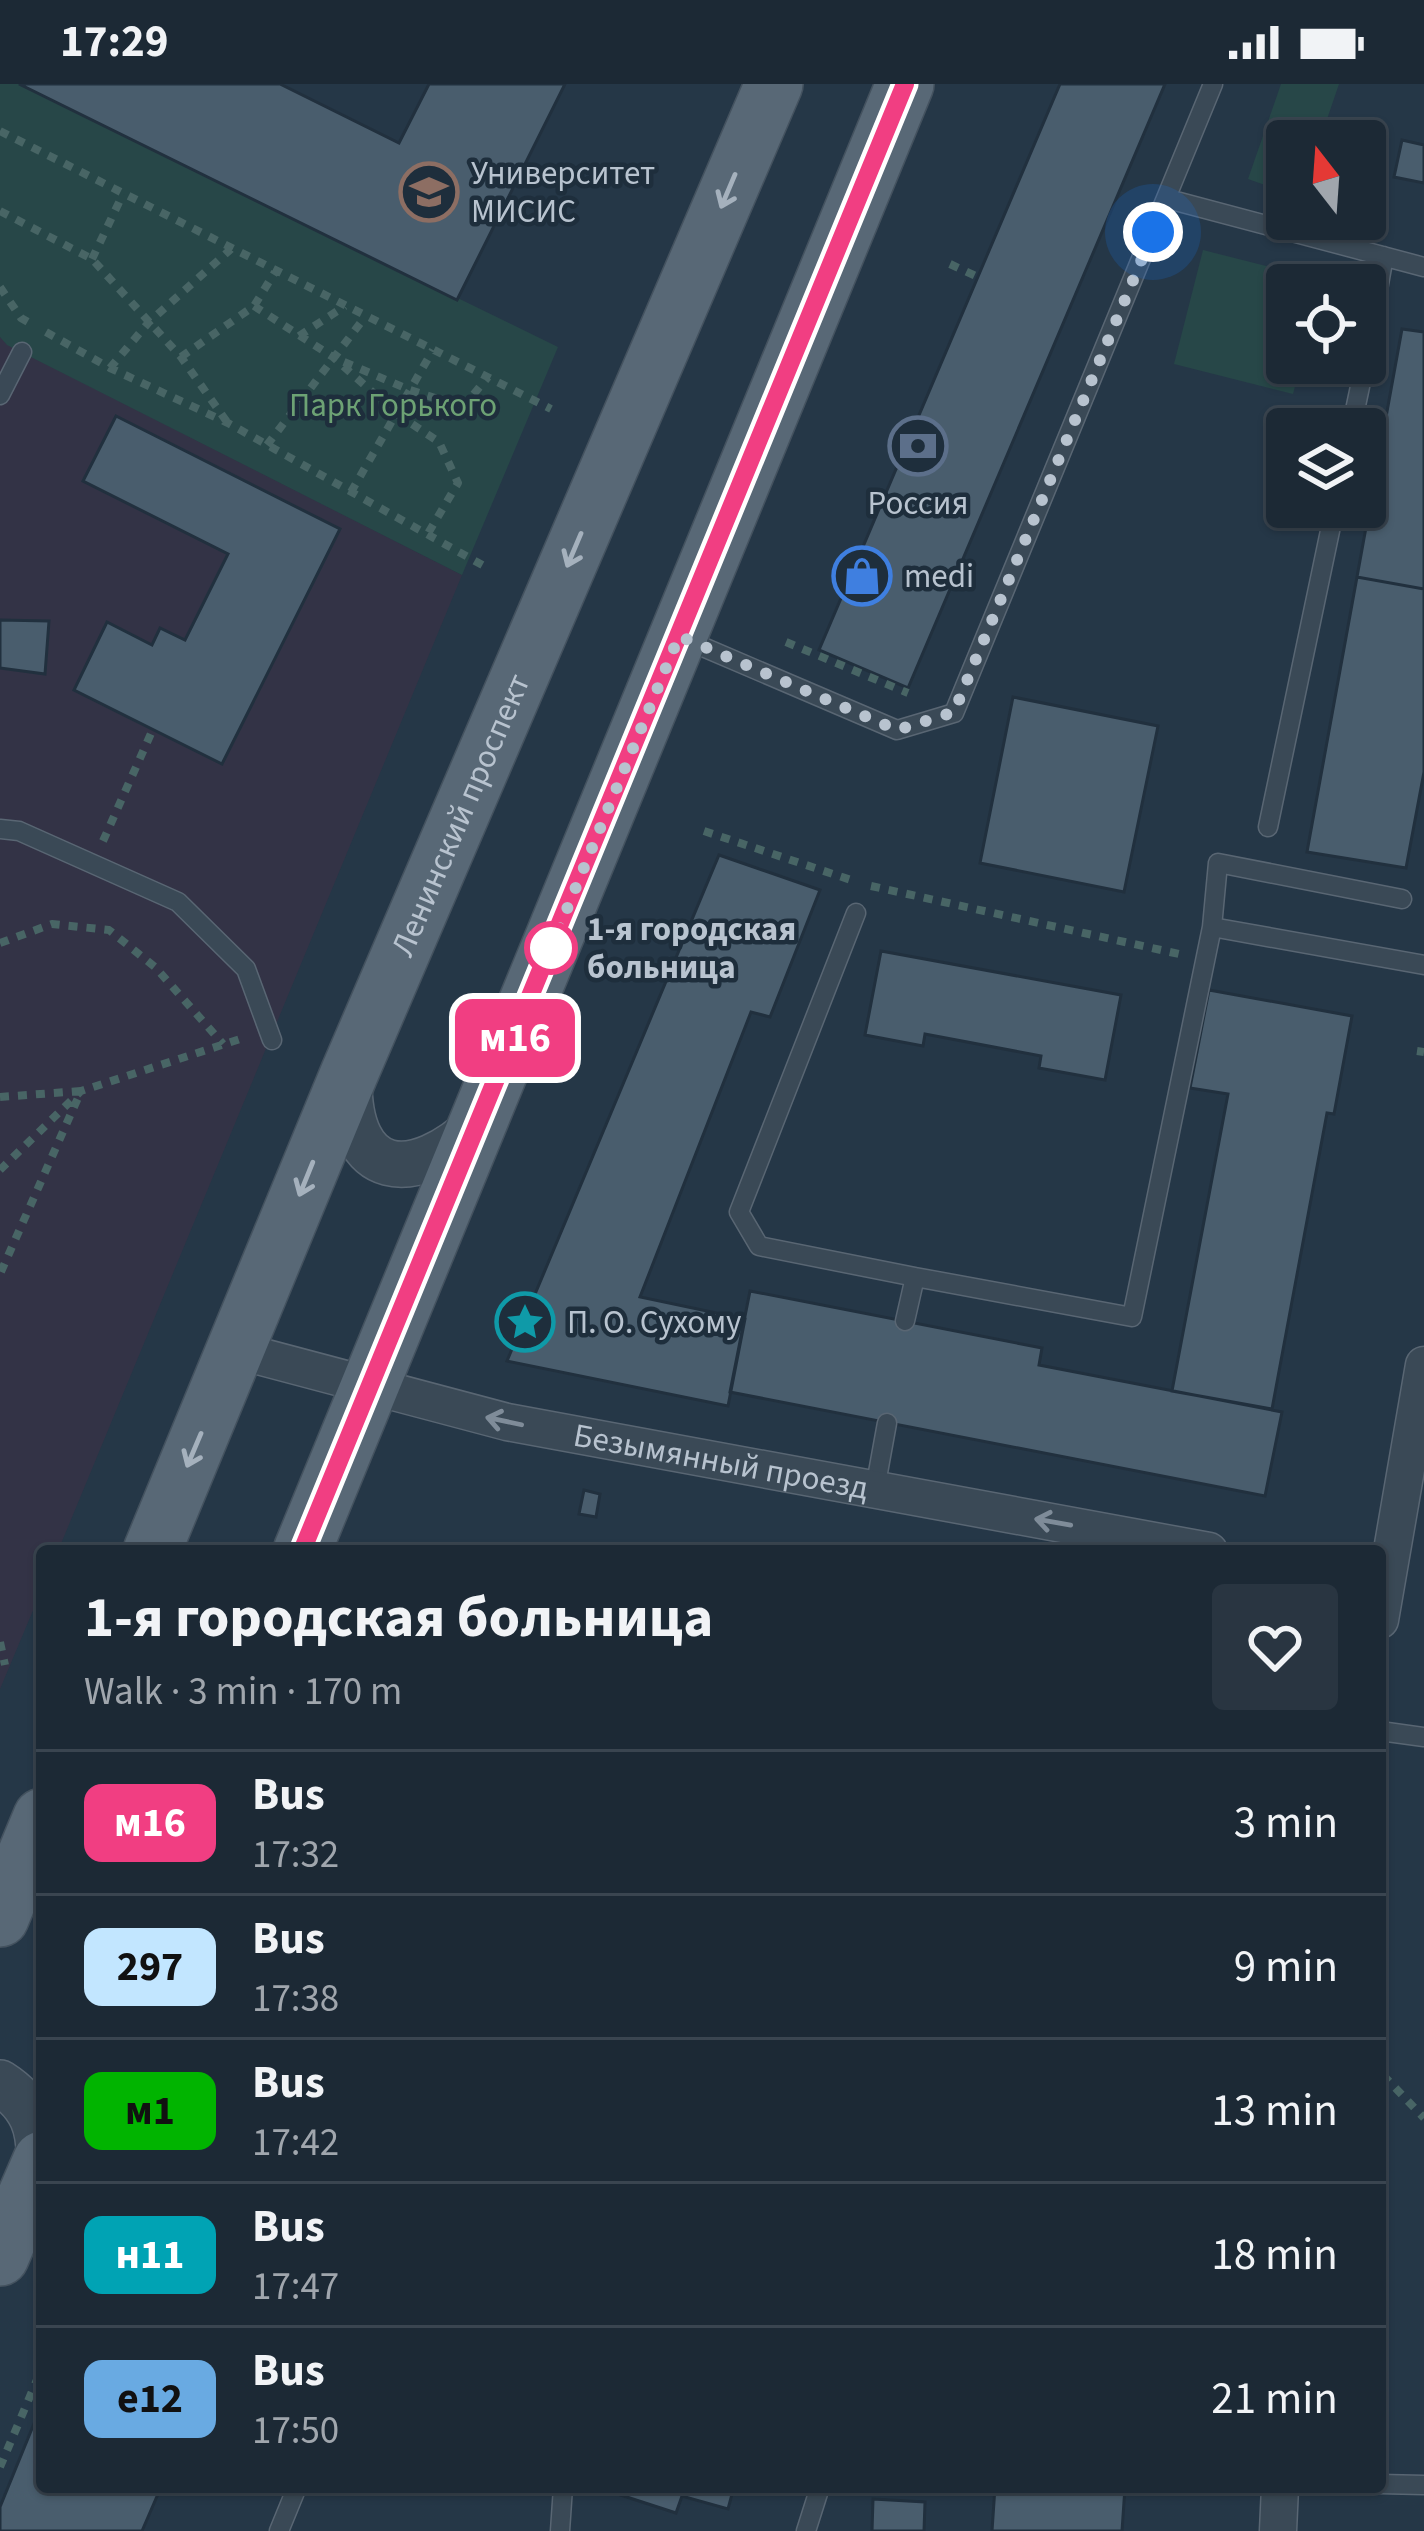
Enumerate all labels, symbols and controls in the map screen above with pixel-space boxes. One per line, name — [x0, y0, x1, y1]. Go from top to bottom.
text: 17:29 — [60, 10, 169, 74]
north arrow — [1266, 120, 1386, 240]
map controls — [1266, 120, 1386, 528]
place label: Университет МИСИС — [471, 150, 655, 235]
school or university icon: Университет МИСИС — [398, 161, 460, 223]
one-way arrow — [716, 172, 737, 209]
your location — [1123, 202, 1183, 262]
button: locate — [1266, 264, 1386, 384]
park label: Парк Горького — [289, 382, 497, 429]
button: layers — [1266, 408, 1386, 528]
bank icon: Россия — [887, 415, 949, 477]
place label: Россия — [868, 480, 968, 527]
one-way arrow — [562, 530, 583, 567]
shop icon: medi — [831, 545, 893, 607]
place label: medi — [904, 553, 974, 600]
street label: Ленинский проспект — [379, 666, 542, 964]
place label: 1-я городская больница — [587, 906, 796, 991]
marker: 1-я городская больница — [526, 923, 576, 973]
line badge: м16 — [446, 999, 584, 1077]
text: м16 — [479, 1008, 551, 1068]
one-way arrow — [294, 1160, 316, 1197]
place icon: П. О. Сухому — [494, 1291, 556, 1353]
place label: П. О. Сухому — [567, 1299, 742, 1346]
one-way arrow — [486, 1409, 525, 1431]
street label: Безымянный проезд — [570, 1411, 872, 1511]
one-way arrow — [182, 1431, 203, 1468]
one-way arrow — [1034, 1510, 1073, 1532]
text: 1-я городская больница — [84, 1578, 713, 1659]
button: heart — [1212, 1584, 1338, 1710]
text: Walk · 3 min · 170 m — [84, 1664, 402, 1720]
text: Bus — [252, 1763, 325, 1827]
text: 3 min — [1234, 1791, 1338, 1855]
text: м16 — [114, 1793, 186, 1853]
text: 17:32 — [252, 1827, 339, 1883]
text: Bus — [252, 1907, 325, 1971]
text: 9 min — [1234, 1935, 1338, 1999]
text: 297 — [117, 1937, 183, 1997]
text: 17:38 — [252, 1971, 339, 2027]
text: Bus — [252, 2051, 325, 2115]
text: 13 min — [1211, 2079, 1338, 2143]
text: м1 — [125, 2081, 175, 2141]
text: 17:42 — [252, 2115, 339, 2171]
text: Bus — [252, 2195, 325, 2259]
text: 18 min — [1211, 2223, 1338, 2287]
text: н11 — [116, 2225, 184, 2285]
text: 17:47 — [252, 2259, 339, 2315]
text: Bus — [252, 2339, 325, 2403]
text: 21 min — [1211, 2367, 1338, 2431]
text: е12 — [117, 2369, 183, 2429]
text: 17:50 — [252, 2403, 339, 2459]

